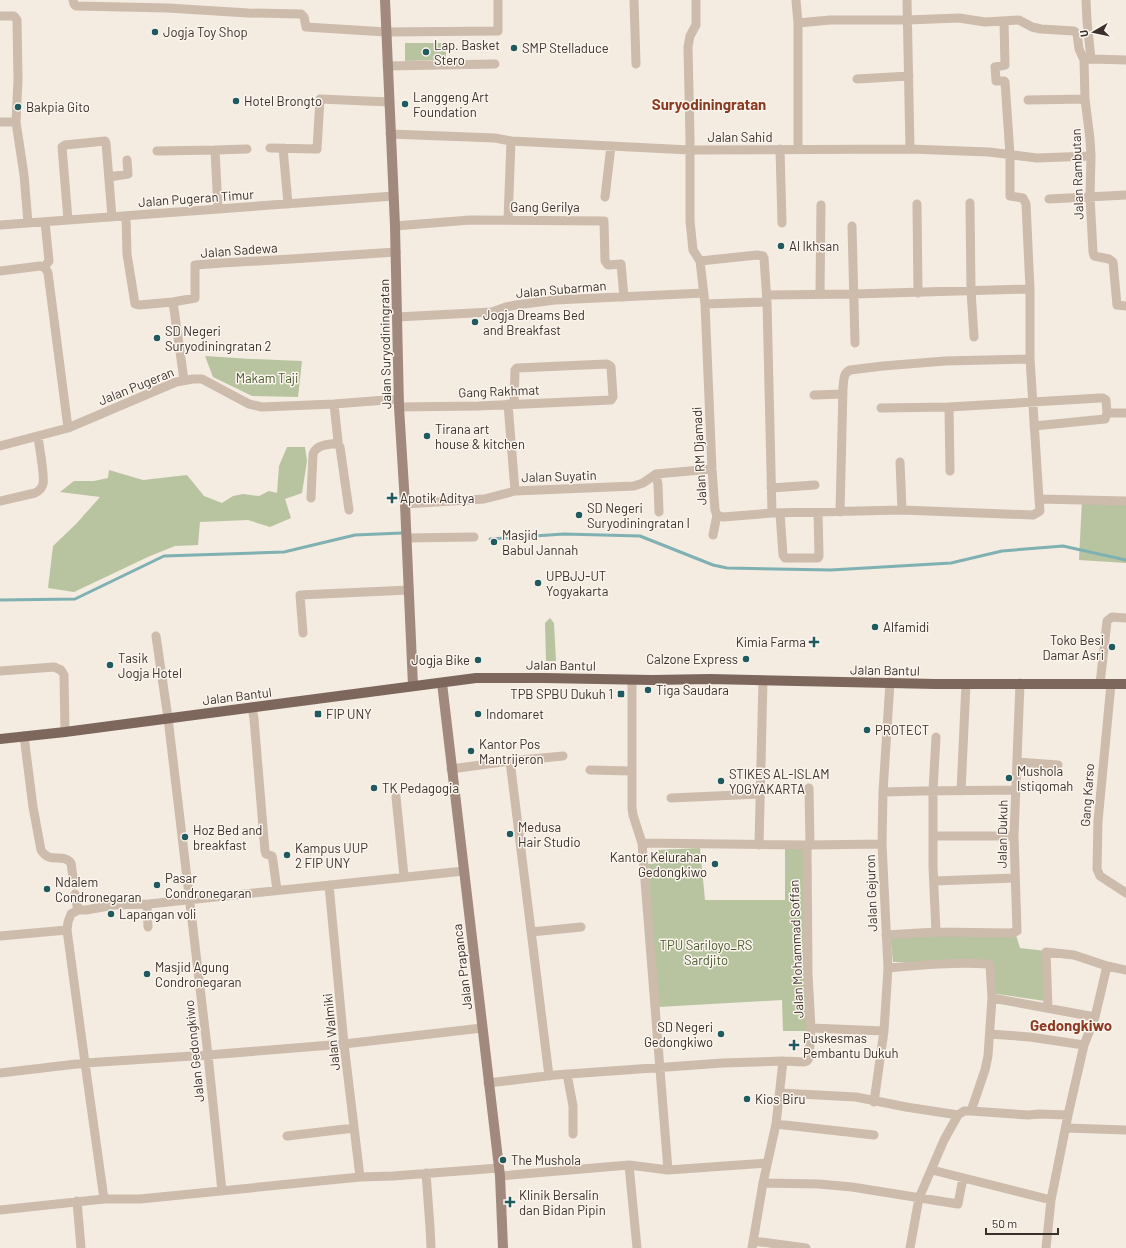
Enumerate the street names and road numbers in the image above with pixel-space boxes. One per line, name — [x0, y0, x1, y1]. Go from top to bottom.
street label: Jalan Rambutan — [1067, 128, 1087, 220]
street label: Jalan Sahid — [707, 129, 773, 145]
street label: Jalan Pugeran Timur — [138, 186, 255, 210]
street label: Gang Gerilya — [510, 199, 580, 215]
street label: Jalan Sadewa — [200, 239, 278, 261]
street label: Jalan Subarman — [515, 277, 607, 301]
street label: Jalan Suryodiningratan — [376, 279, 394, 409]
street label: Jalan Pugeran — [96, 364, 176, 408]
street label: Gang Rakhmat — [458, 382, 540, 400]
street label: Jalan RM Djamadi — [688, 406, 710, 506]
street label: Jalan Suyatin — [521, 467, 597, 485]
street label: Jalan Bantul — [526, 656, 596, 674]
street label: Jalan Bantul — [850, 661, 920, 679]
street label: Jalan Bantul — [201, 684, 273, 708]
street label: Gang Karso — [1077, 763, 1097, 827]
street label: Jalan Dukuh — [993, 800, 1011, 868]
street label: Jalan Gejuron — [862, 854, 880, 932]
street label: Jalan Mohammad Soffan — [786, 879, 806, 1019]
street label: Jalan Prapanca — [449, 923, 475, 1011]
street label: Jalan Walmiki — [319, 993, 343, 1071]
street label: Jalan Gedongkiwo — [181, 999, 207, 1103]

